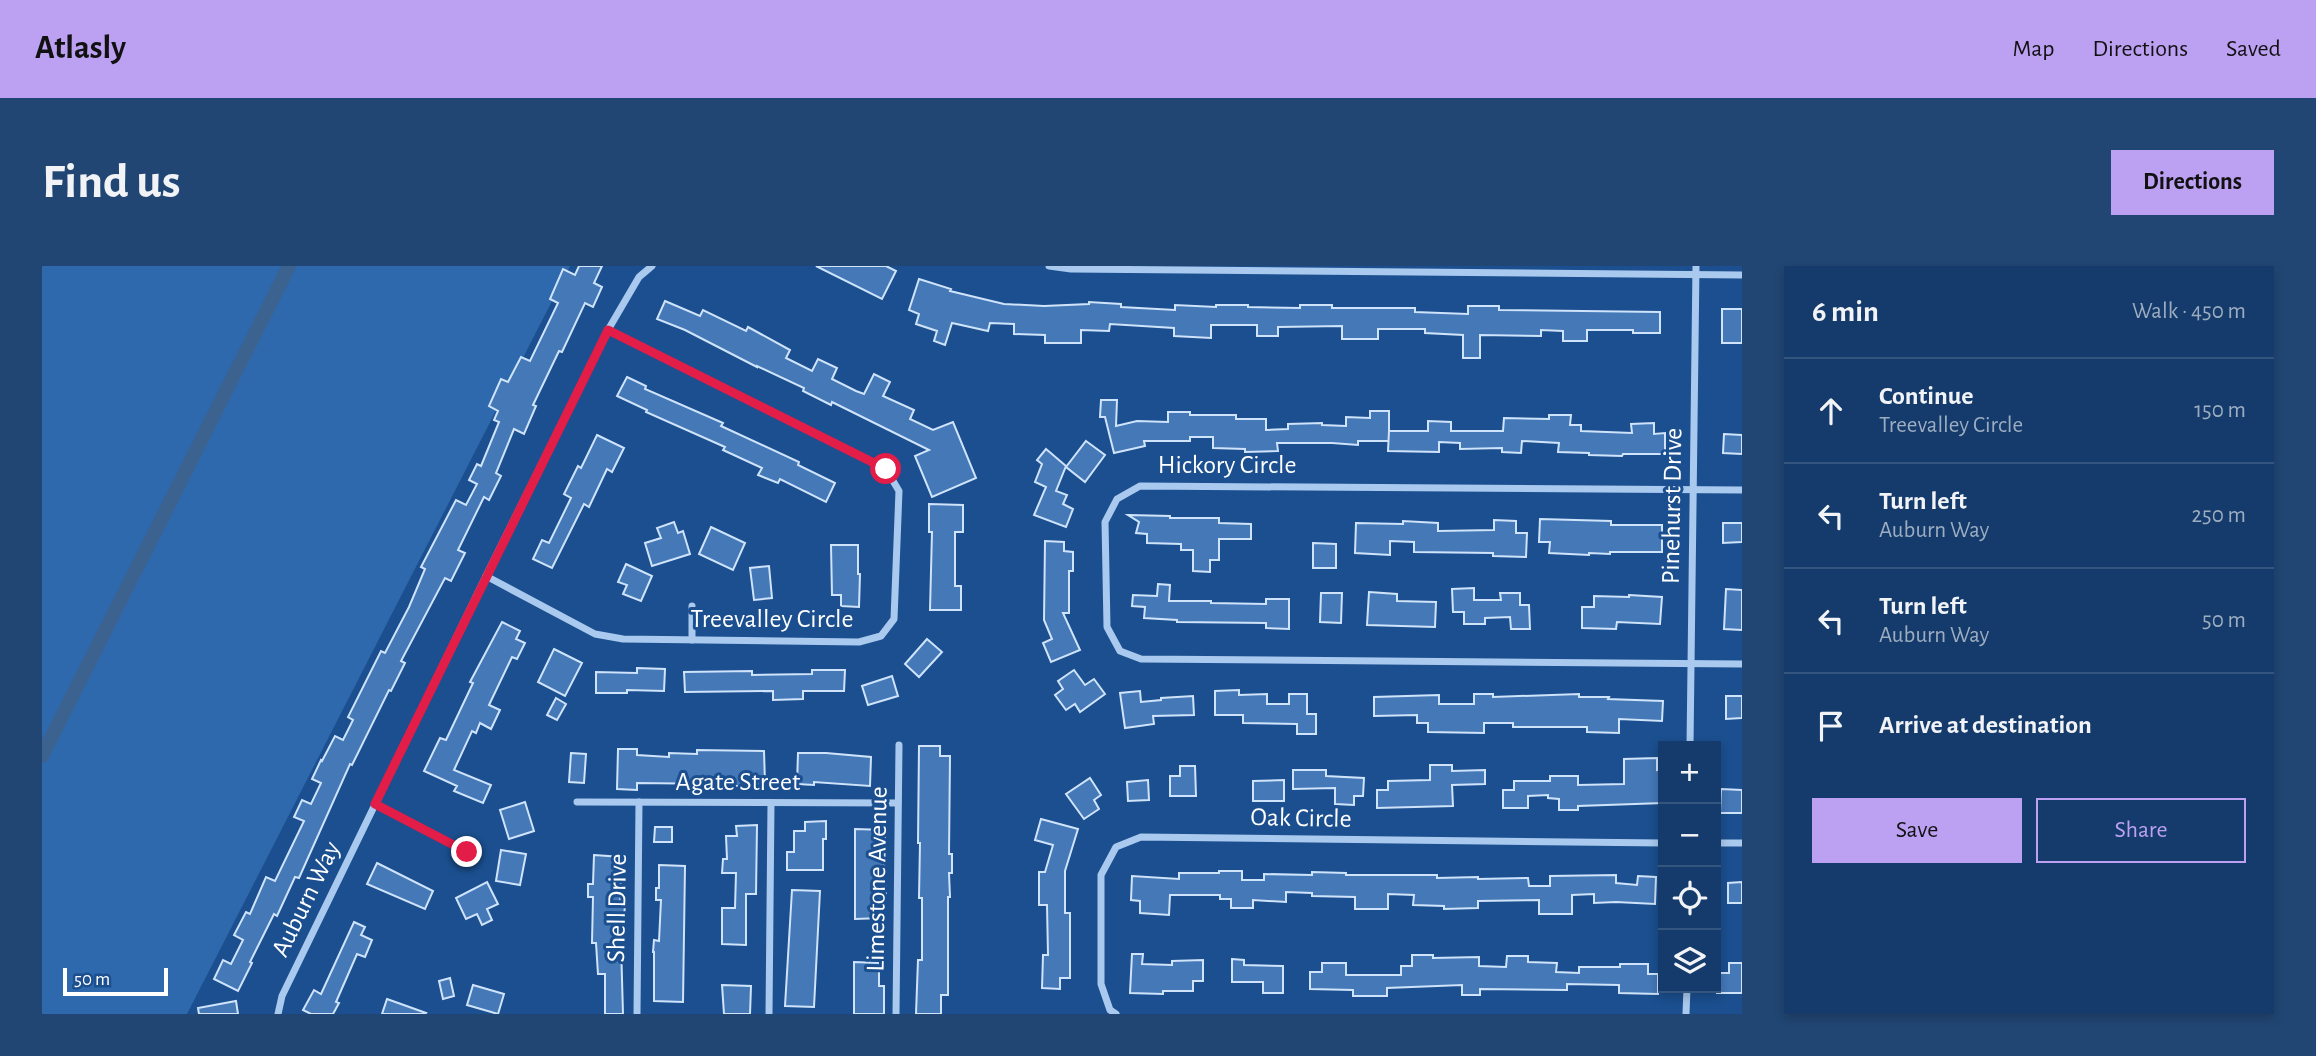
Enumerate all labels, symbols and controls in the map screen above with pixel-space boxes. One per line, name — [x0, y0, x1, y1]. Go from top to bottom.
text: Atlasly — [35, 32, 126, 65]
text: Map — [2012, 37, 2054, 61]
text: Directions — [2092, 37, 2188, 61]
text: Saved — [2226, 37, 2281, 61]
button: Directions — [2111, 150, 2274, 215]
text: Find us — [42, 158, 181, 207]
text: 6 min — [1812, 297, 1879, 327]
text: Walk · 450 m — [2132, 300, 2246, 323]
text: Continue — [1879, 383, 1974, 409]
icon: ahead — [1812, 392, 1850, 430]
text: 150 m — [2194, 399, 2246, 422]
text: Treevalley Circle — [1879, 414, 2023, 437]
street label: Pinehurst Drive — [1658, 428, 1686, 584]
street label: Hickory Circle — [1158, 452, 1296, 478]
route start — [870, 453, 901, 484]
text: Turn left — [1879, 488, 1967, 514]
icon: left — [1812, 497, 1850, 535]
text: 250 m — [2192, 504, 2246, 527]
text: Auburn Way — [1879, 519, 1989, 542]
text: Turn left — [1879, 593, 1967, 619]
icon: left — [1812, 602, 1850, 640]
street label: Treevalley Circle — [691, 606, 853, 632]
text: 50 m — [2202, 609, 2246, 632]
text: Auburn Way — [1879, 624, 1989, 647]
icon: arrive — [1812, 707, 1850, 745]
text: Arrive at destination — [1879, 712, 2092, 738]
map controls — [1658, 741, 1721, 993]
button: + — [1658, 741, 1721, 804]
street label: Agate Street — [676, 769, 800, 795]
street label: Limestone Avenue — [862, 786, 892, 972]
button: Save — [1812, 798, 2022, 863]
button: Share — [2036, 798, 2246, 863]
street label: Oak Circle — [1250, 804, 1352, 832]
button: − — [1658, 804, 1721, 867]
route end — [451, 836, 482, 867]
street label: Auburn Way — [267, 837, 345, 961]
street label: Shell Drive — [603, 853, 631, 963]
button: locate — [1658, 867, 1721, 930]
button: layers — [1658, 930, 1721, 993]
scale bar — [63, 965, 168, 997]
text: 50 m — [74, 970, 110, 989]

